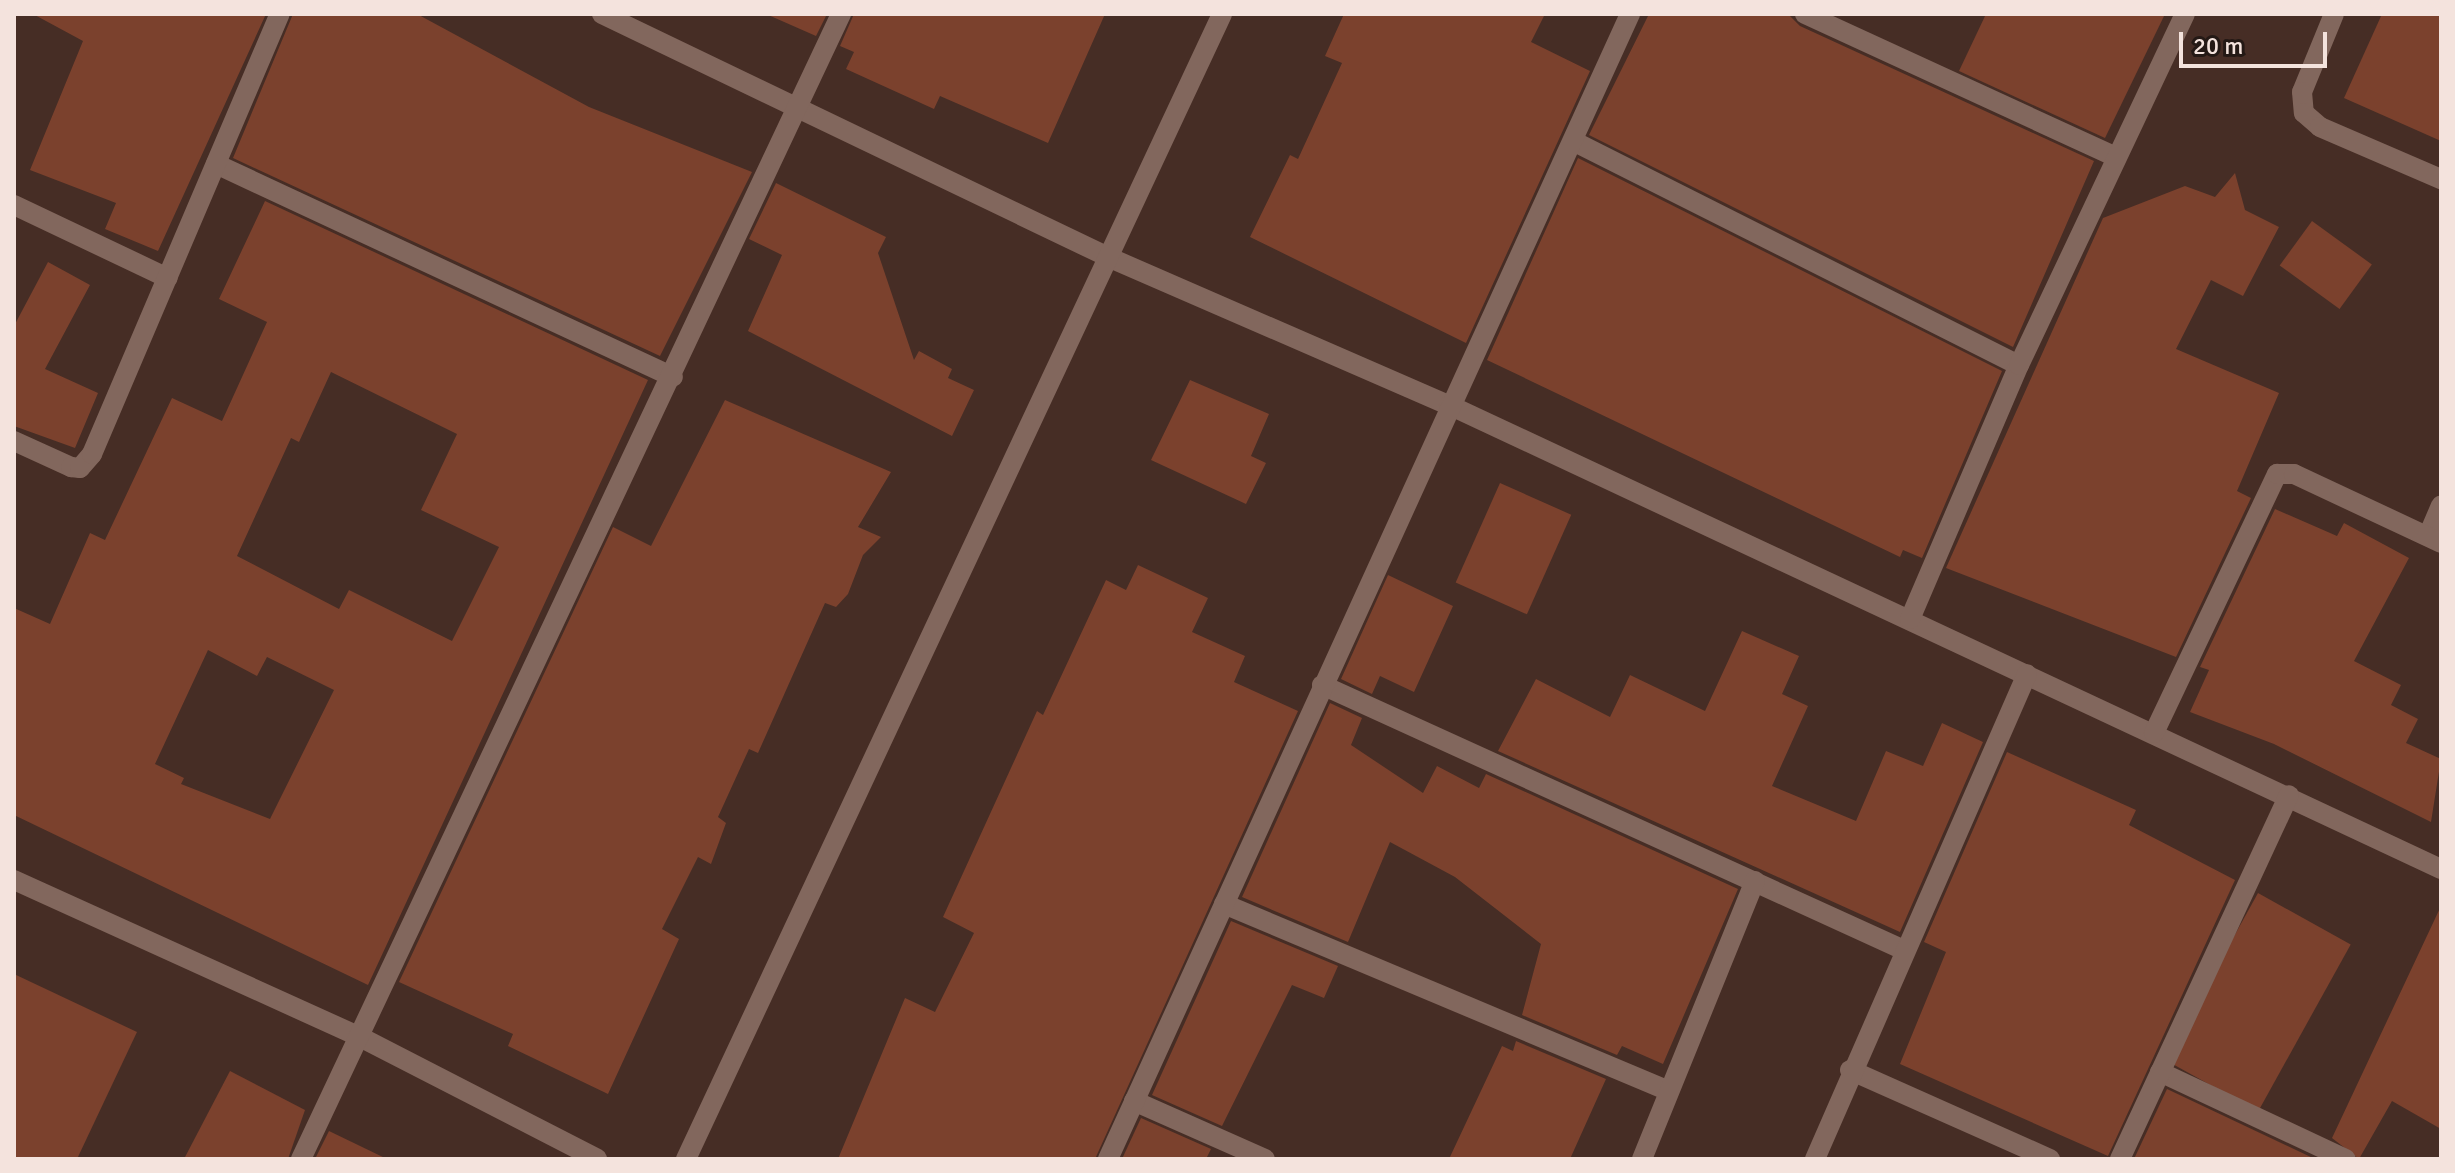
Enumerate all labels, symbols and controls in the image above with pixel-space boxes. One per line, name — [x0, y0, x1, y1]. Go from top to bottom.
scale bar — [2183, 16, 2331, 66]
text: 20 m — [2193, 31, 2243, 61]

